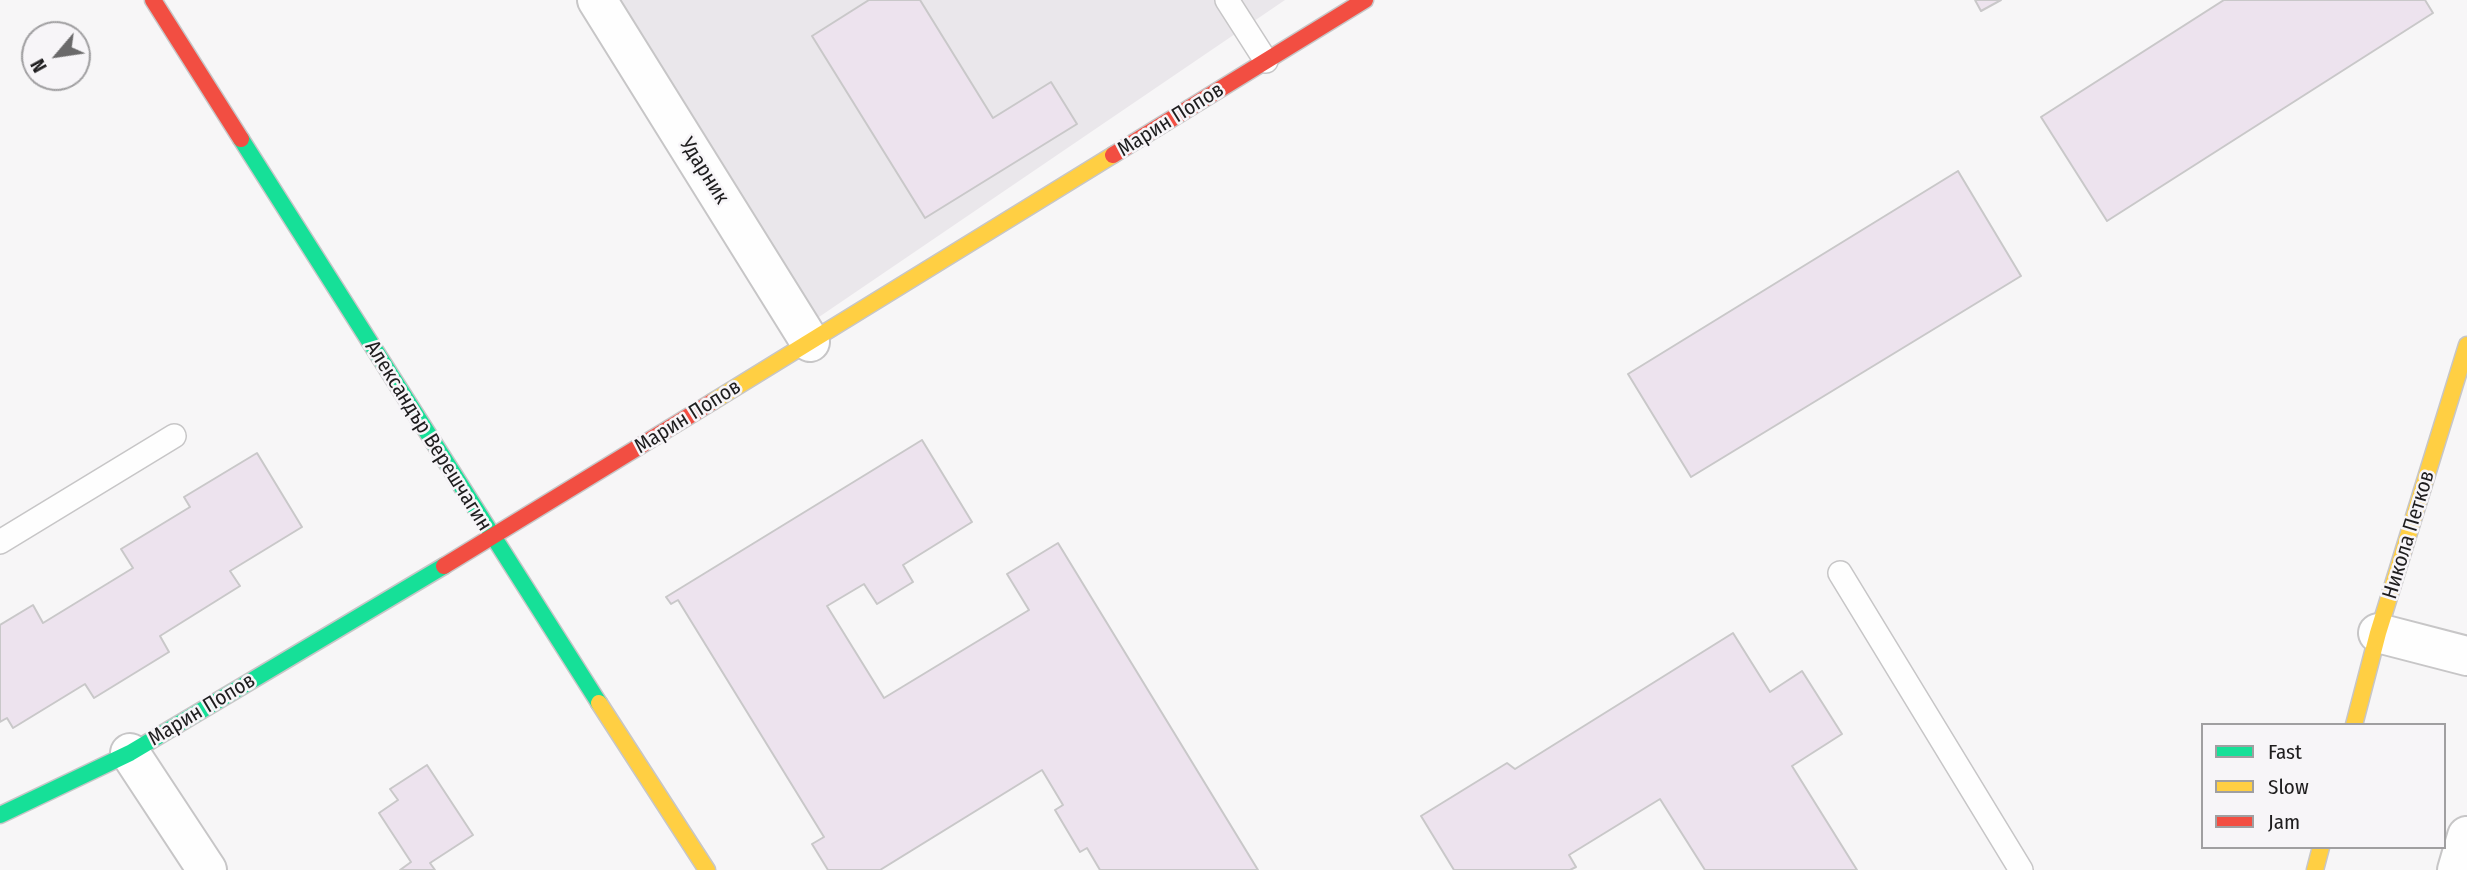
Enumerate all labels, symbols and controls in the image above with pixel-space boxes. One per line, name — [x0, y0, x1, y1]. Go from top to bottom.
north arrow — [21, 21, 91, 91]
text: N — [26, 55, 52, 76]
street label: Марин Попов — [1113, 77, 1229, 163]
street label: Ударник — [674, 133, 734, 209]
street label: Александър Верешчагин — [359, 336, 497, 536]
street label: Марин Попов — [630, 374, 746, 460]
street label: Никола Петков — [2378, 468, 2440, 602]
street label: Марин Попов — [144, 668, 260, 752]
legend — [2201, 723, 2446, 849]
text: Fast — [2268, 739, 2302, 765]
text: Slow — [2268, 774, 2309, 800]
text: Jam — [2268, 809, 2300, 835]

